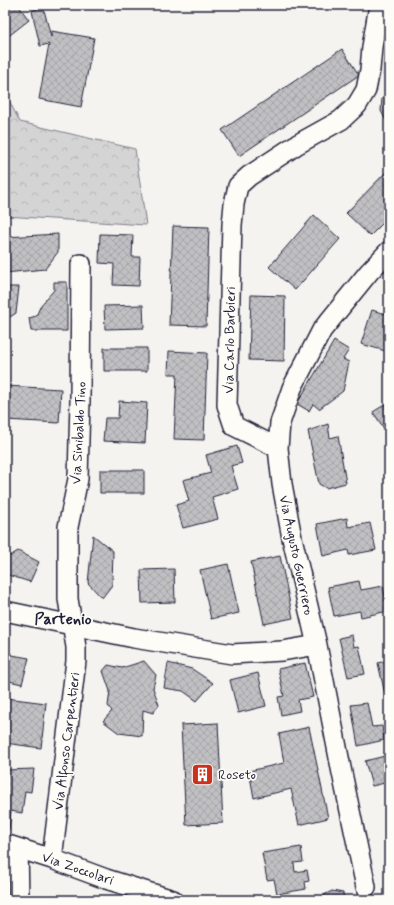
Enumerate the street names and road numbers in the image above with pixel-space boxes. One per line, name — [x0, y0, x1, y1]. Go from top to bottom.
street label: Via Carlo Barbieri — [220, 286, 240, 394]
street label: Via Sinibaldo Tino — [67, 381, 91, 485]
street label: Via Augusto Guerriero — [275, 494, 318, 617]
street label: Via Alfonso Carpentieri — [50, 671, 86, 811]
street label: Via Zoccolari — [39, 848, 116, 890]

